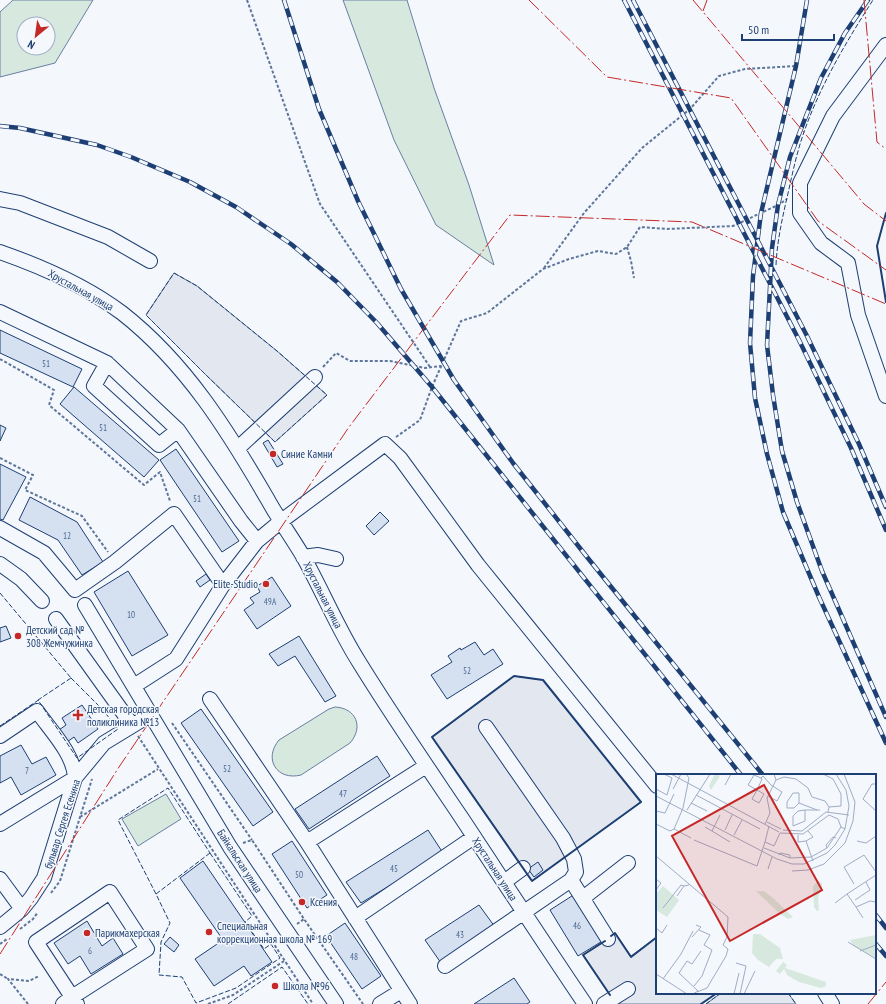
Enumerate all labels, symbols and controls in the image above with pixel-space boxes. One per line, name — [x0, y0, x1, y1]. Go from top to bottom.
north arrow — [16, 16, 56, 56]
scale bar — [742, 16, 834, 42]
text: 50 m — [748, 22, 769, 37]
text: N — [25, 37, 37, 52]
street label: Хрустальная улица — [46, 266, 116, 314]
house number: 51 — [42, 358, 50, 369]
house number: 51 — [99, 422, 107, 433]
place label: Синие Камни — [281, 447, 333, 461]
marker: Синие Камни — [268, 449, 278, 459]
house number: 51 — [193, 493, 201, 504]
house number: 12 — [63, 530, 71, 541]
street label: Хрустальная улица — [300, 559, 346, 631]
place label: Elite-Studio — [213, 577, 258, 591]
marker: Elite-Studio — [261, 579, 271, 589]
house number: 49А — [264, 596, 277, 607]
house number: 10 — [127, 609, 135, 620]
place label: Детский сад № 308 Жемчужинка — [26, 623, 93, 650]
marker: Детский сад № 308 Жемчужинка — [13, 631, 23, 641]
house number: 52 — [463, 665, 471, 676]
place label: Детская городская поликлиника №13 — [87, 702, 159, 729]
marker: Детская городская поликлиника №13 — [72, 709, 84, 721]
house number: 52 — [223, 763, 231, 774]
house number: 7 — [25, 765, 29, 776]
inset map — [656, 774, 876, 994]
street label: бульвар Сергея Есенина — [41, 777, 83, 871]
house number: 47 — [339, 788, 347, 799]
street label: Байкальская улица — [214, 827, 266, 895]
street label: Хрустальная улица — [469, 835, 521, 903]
house number: 45 — [390, 863, 398, 874]
house number: 50 — [295, 869, 303, 880]
place label: Ксения — [310, 895, 337, 909]
marker: Ксения — [297, 897, 307, 907]
place label: Специальная коррекционная школа № 169 — [217, 919, 332, 946]
house number: 46 — [573, 920, 581, 931]
place label: Парикмахерская — [95, 926, 160, 940]
marker: Специальная коррекционная школа № 169 — [204, 927, 214, 937]
marker: Парикмахерская — [82, 928, 92, 938]
house number: 43 — [456, 929, 464, 940]
house number: 6 — [88, 945, 92, 956]
house number: 48 — [350, 951, 358, 962]
place label: Школа №96 — [283, 979, 330, 993]
marker: Школа №96 — [270, 981, 280, 991]

